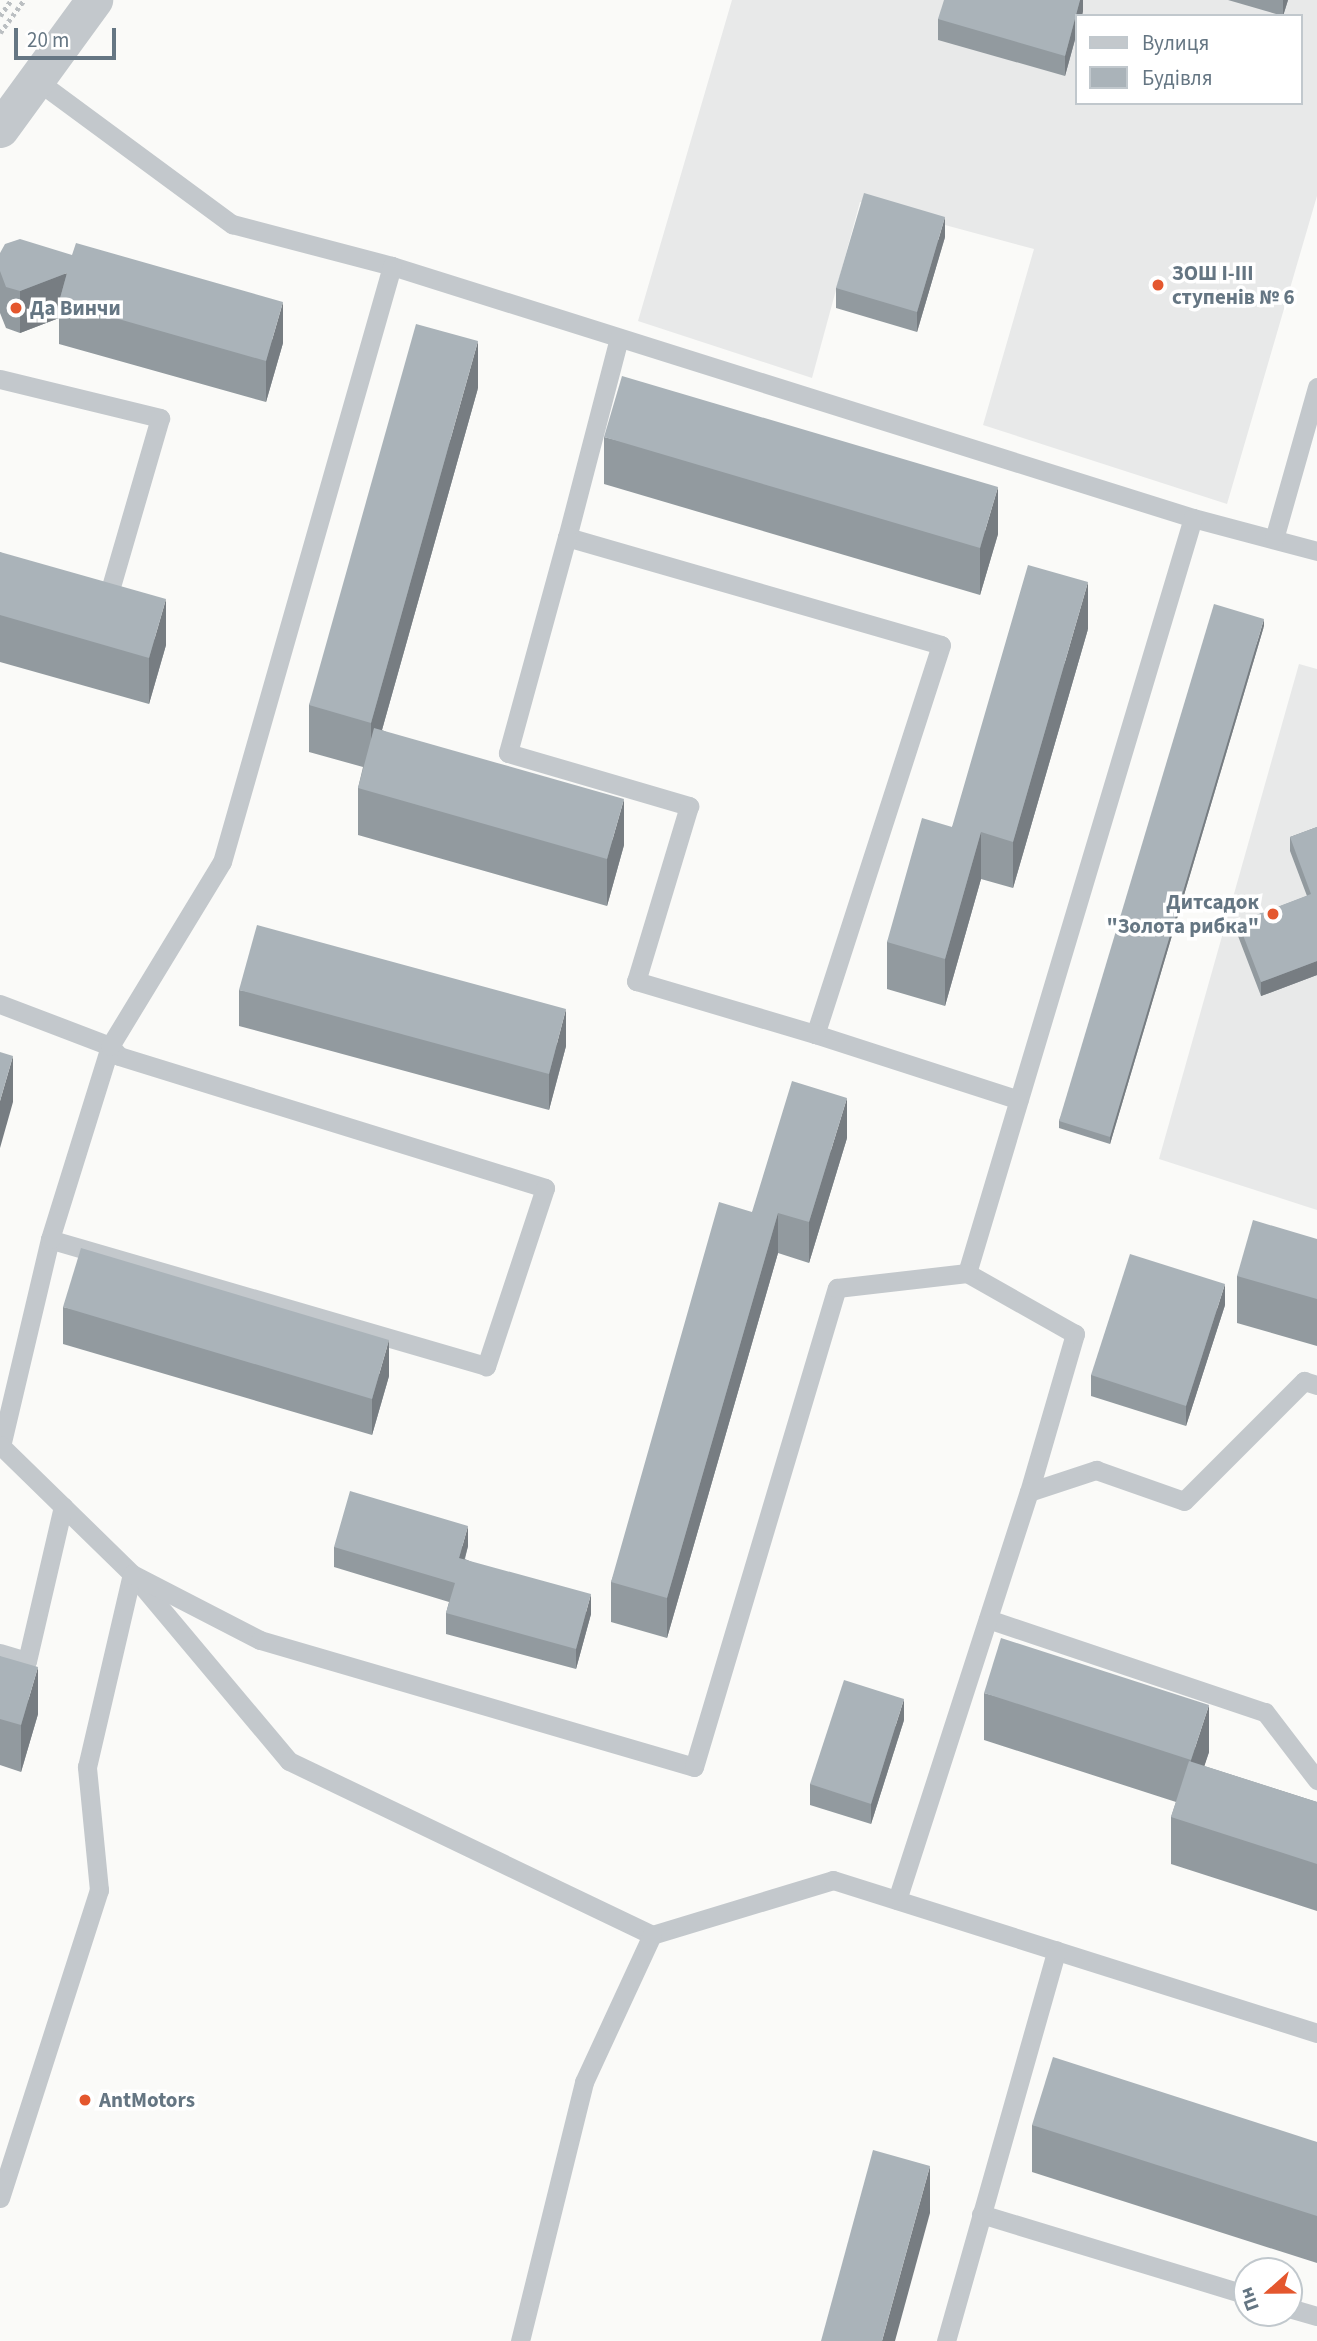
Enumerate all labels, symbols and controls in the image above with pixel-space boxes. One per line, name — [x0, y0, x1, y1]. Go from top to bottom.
scale bar — [18, 14, 119, 58]
legend — [1076, 14, 1303, 105]
text: 20 m — [27, 25, 69, 55]
text: Вулиця — [1142, 28, 1209, 58]
text: Будівля — [1142, 63, 1213, 93]
place label: ЗОШ І-ІІІ ступенів № 6 — [1172, 260, 1295, 310]
marker: ЗОШ І-ІІІ ступенів № 6 — [1150, 277, 1166, 293]
place label: Да Винчи — [30, 295, 121, 321]
marker: Да Винчи — [8, 300, 24, 316]
place label: Дитсадок "Золота рибка" — [1106, 889, 1259, 939]
marker: Дитсадок "Золота рибка" — [1265, 906, 1281, 922]
place label: AntMotors — [99, 2087, 195, 2113]
marker: AntMotors — [77, 2092, 93, 2108]
north arrow — [1233, 2257, 1303, 2327]
text: Пн — [1233, 2283, 1267, 2315]

